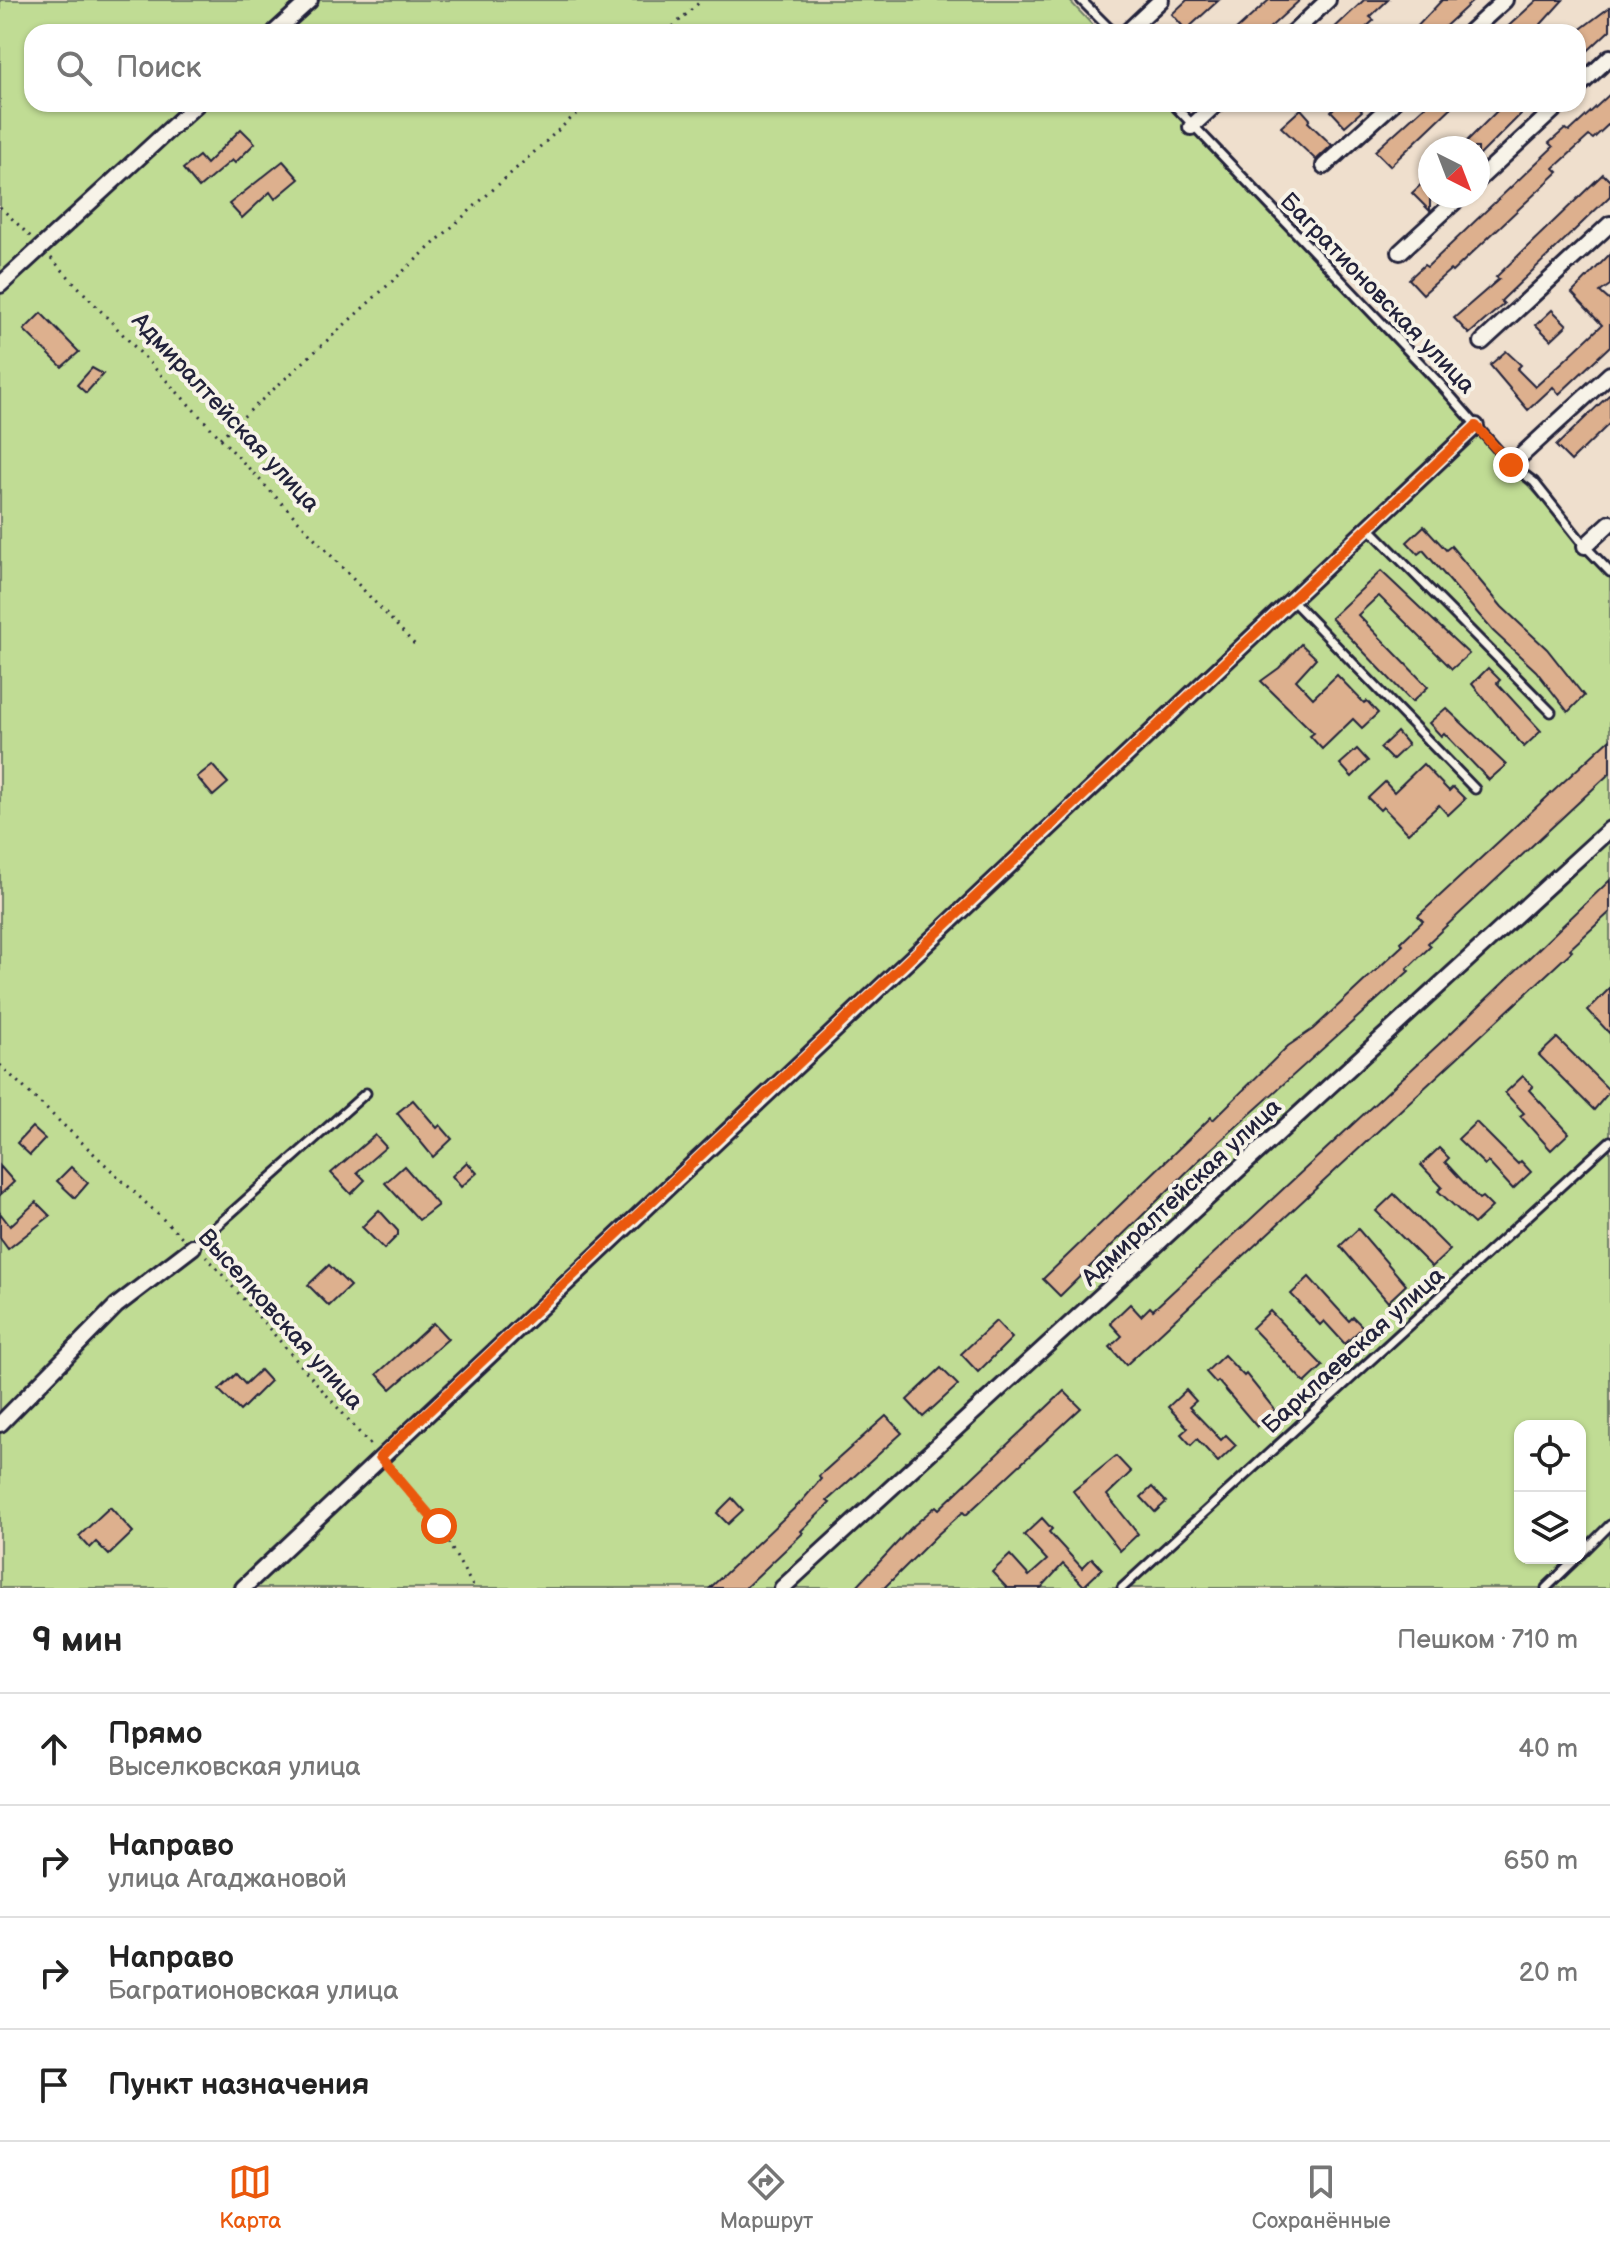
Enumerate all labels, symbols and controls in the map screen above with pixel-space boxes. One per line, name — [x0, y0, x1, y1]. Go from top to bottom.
search box — [24, 24, 1586, 112]
icon: search — [52, 46, 96, 90]
text: Поиск — [116, 50, 202, 86]
north arrow — [1418, 136, 1490, 208]
street label: Багратионовская улица — [1274, 187, 1481, 400]
street label: Адмиралтейская улица — [125, 306, 326, 518]
route end — [1493, 447, 1529, 483]
street label: Адмиралтейская улица — [1075, 1092, 1287, 1293]
street label: Выселковская улица — [192, 1223, 369, 1416]
street label: Барклаевская улица — [1256, 1261, 1451, 1440]
map controls — [1514, 1420, 1586, 1564]
button: locate — [1514, 1420, 1586, 1492]
button: layers — [1514, 1492, 1586, 1564]
route start — [421, 1508, 457, 1544]
text: 9 мин — [32, 1620, 123, 1661]
text: Пешком · 710 m — [1397, 1625, 1578, 1656]
text: Прямо — [108, 1716, 202, 1752]
icon: ahead — [32, 1727, 76, 1771]
text: 40 m — [1518, 1734, 1578, 1765]
text: Выселковская улица — [108, 1752, 361, 1783]
text: Направо — [108, 1828, 234, 1864]
icon: right — [32, 1839, 76, 1883]
text: 650 m — [1503, 1846, 1578, 1877]
text: улица Агаджановой — [108, 1864, 347, 1895]
text: Направо — [108, 1940, 234, 1976]
icon: right — [32, 1951, 76, 1995]
text: 20 m — [1519, 1958, 1578, 1989]
text: Багратионовская улица — [108, 1976, 399, 2007]
icon: arrive — [32, 2063, 76, 2107]
text: Пункт назначения — [108, 2067, 369, 2103]
tab: Карта — [219, 2160, 281, 2235]
tab: Маршрут — [720, 2160, 813, 2235]
tab: Сохранённые — [1252, 2160, 1391, 2235]

